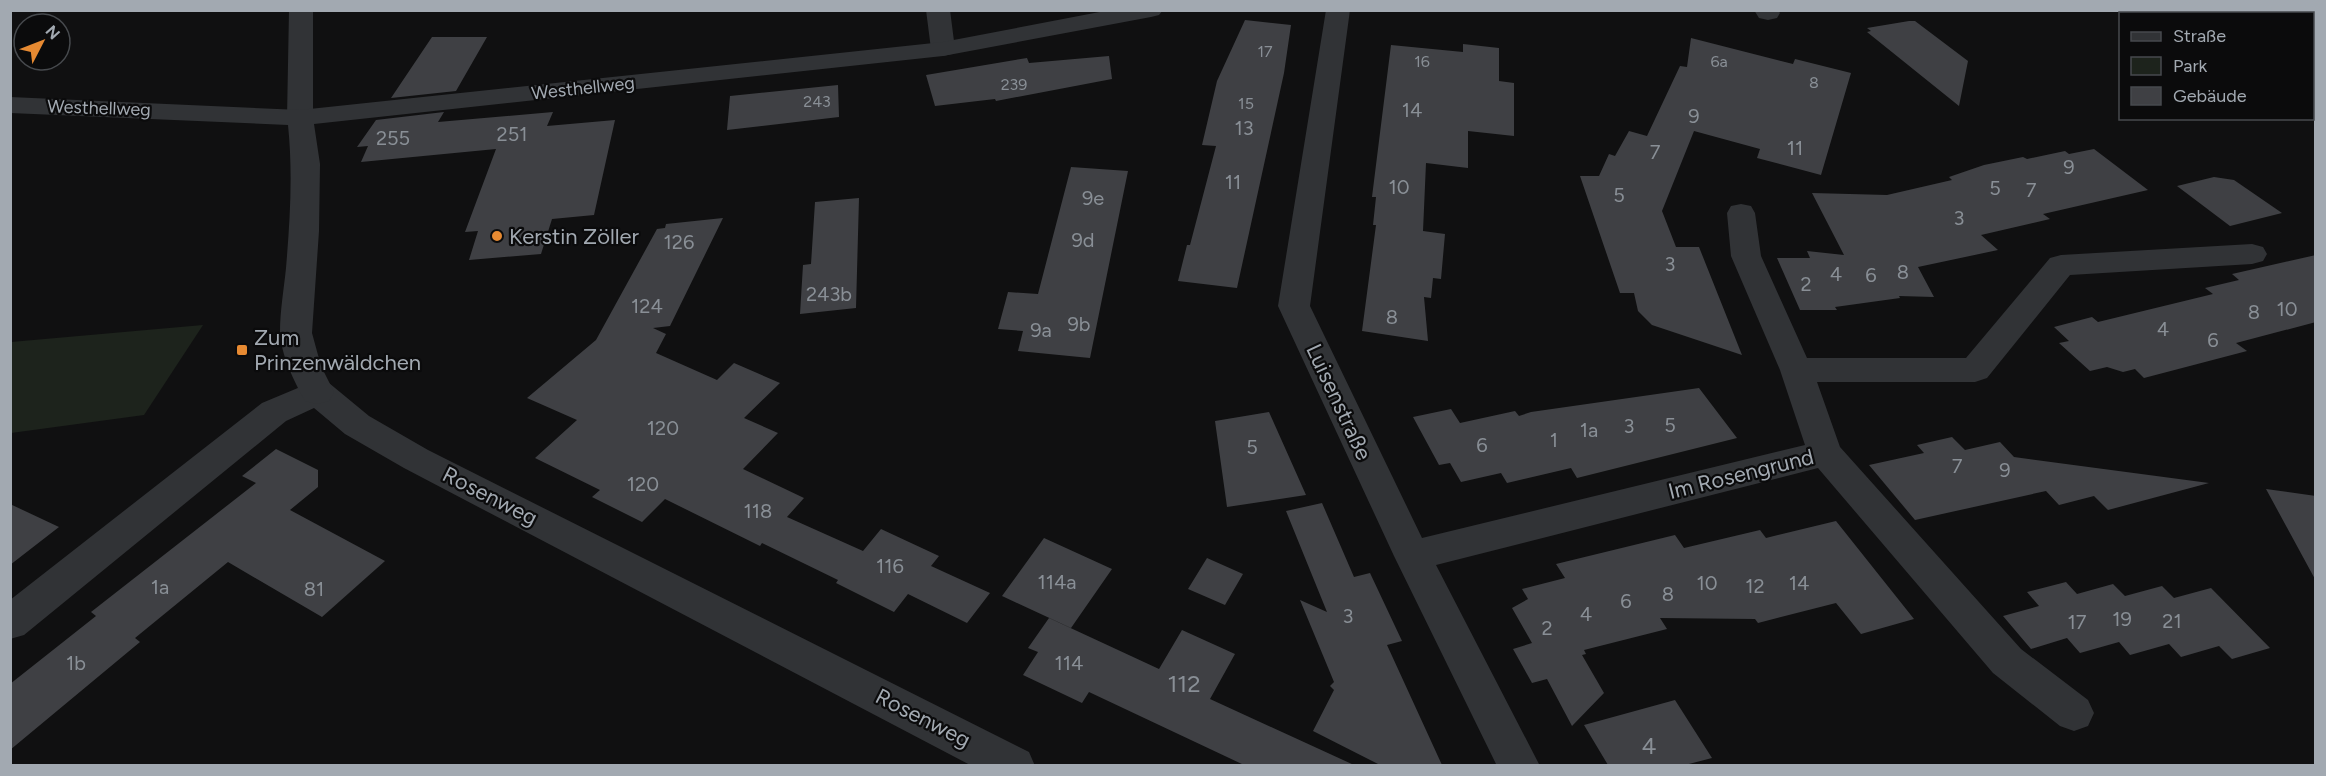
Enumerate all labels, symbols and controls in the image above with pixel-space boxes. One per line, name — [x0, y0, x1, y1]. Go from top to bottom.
north arrow — [12, 12, 72, 72]
legend — [2119, 12, 2314, 120]
text: N — [42, 21, 64, 43]
text: Straße — [2173, 25, 2226, 47]
house number: 17 — [1257, 42, 1273, 61]
house number: 16 — [1414, 52, 1430, 71]
house number: 6a — [1710, 52, 1728, 71]
text: Park — [2173, 55, 2208, 77]
street label: Westhellweg — [530, 72, 636, 104]
house number: 8 — [1809, 73, 1819, 92]
house number: 239 — [1001, 75, 1027, 94]
text: Gebäude — [2173, 85, 2247, 107]
house number: 243 — [803, 92, 831, 111]
house number: 15 — [1238, 94, 1254, 113]
street label: Westhellweg — [47, 95, 151, 121]
house number: 14 — [1402, 98, 1422, 122]
house number: 9 — [1688, 104, 1700, 128]
house number: 13 — [1234, 116, 1254, 140]
house number: 251 — [497, 122, 527, 146]
house number: 255 — [376, 126, 410, 150]
house number: 11 — [1787, 136, 1803, 160]
house number: 7 — [1650, 140, 1661, 164]
house number: 9 — [2063, 155, 2075, 179]
house number: 11 — [1225, 170, 1241, 194]
house number: 10 — [1388, 175, 1410, 199]
house number: 5 — [1989, 176, 2001, 200]
house number: 7 — [2026, 178, 2037, 202]
house number: 5 — [1613, 183, 1625, 207]
house number: 9e — [1082, 186, 1104, 210]
house number: 3 — [1954, 206, 1964, 230]
place label: Kerstin Zöller — [509, 223, 640, 250]
house number: 9d — [1071, 228, 1095, 252]
marker: Kerstin Zöller — [490, 229, 504, 243]
house number: 126 — [664, 230, 694, 254]
house number: 3 — [1665, 252, 1675, 276]
house number: 8 — [1897, 260, 1909, 284]
house number: 4 — [1830, 262, 1842, 286]
house number: 6 — [1865, 263, 1877, 287]
house number: 2 — [1800, 272, 1812, 296]
house number: 243b — [806, 282, 852, 306]
house number: 124 — [631, 294, 663, 318]
house number: 10 — [2276, 297, 2298, 321]
house number: 8 — [2248, 300, 2260, 324]
house number: 8 — [1386, 305, 1398, 329]
house number: 9b — [1067, 312, 1091, 336]
house number: 4 — [2157, 317, 2169, 341]
house number: 9a — [1030, 318, 1052, 342]
place label: Zum Prinzenwäldchen — [254, 324, 421, 376]
house number: 6 — [2207, 328, 2219, 352]
street label: Luisenstraße — [1300, 340, 1378, 464]
marker: Zum Prinzenwäldchen — [235, 343, 249, 357]
house number: 5 — [1664, 413, 1676, 437]
house number: 3 — [1624, 414, 1634, 438]
house number: 120 — [647, 416, 679, 440]
house number: 1a — [1580, 418, 1598, 442]
house number: 1 — [1550, 428, 1558, 452]
house number: 6 — [1476, 433, 1488, 457]
house number: 5 — [1246, 435, 1258, 459]
street label: Im Rosengrund — [1665, 443, 1817, 505]
house number: 7 — [1952, 454, 1963, 478]
house number: 9 — [1999, 458, 2011, 482]
street label: Rosenweg — [438, 461, 542, 531]
house number: 120 — [627, 472, 659, 496]
house number: 118 — [744, 499, 772, 523]
house number: 116 — [876, 554, 904, 578]
house number: 114a — [1037, 570, 1077, 594]
house number: 10 — [1696, 571, 1718, 595]
house number: 14 — [1789, 571, 1809, 595]
house number: 12 — [1745, 574, 1765, 598]
house number: 1a — [151, 575, 169, 599]
house number: 81 — [304, 577, 324, 601]
house number: 8 — [1662, 582, 1674, 606]
house number: 6 — [1620, 589, 1632, 613]
house number: 4 — [1580, 602, 1592, 626]
house number: 3 — [1343, 604, 1353, 628]
house number: 19 — [2112, 607, 2132, 631]
house number: 21 — [2162, 609, 2182, 633]
house number: 17 — [2068, 610, 2087, 634]
house number: 2 — [1541, 616, 1553, 640]
house number: 1b — [66, 651, 86, 675]
house number: 114 — [1055, 651, 1083, 675]
house number: 112 — [1167, 669, 1201, 698]
street label: Rosenweg — [871, 683, 975, 753]
house number: 4 — [1642, 731, 1657, 760]

